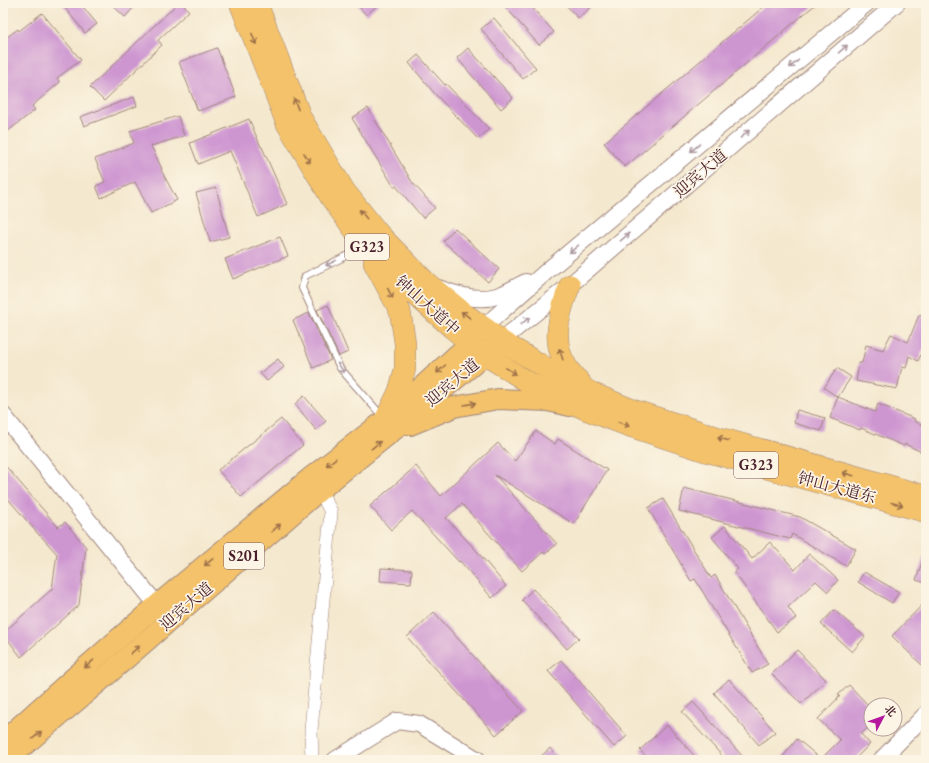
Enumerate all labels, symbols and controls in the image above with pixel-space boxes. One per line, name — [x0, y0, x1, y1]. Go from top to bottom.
one-way arrow — [251, 33, 259, 45]
one-way arrow — [838, 45, 848, 54]
one-way arrow — [789, 60, 800, 69]
one-way arrow — [291, 98, 299, 110]
one-way arrow — [739, 130, 750, 139]
one-way arrow — [689, 143, 700, 152]
street label: 迎宾大道 — [669, 144, 731, 202]
one-way arrow — [303, 152, 311, 164]
one-way arrow — [359, 209, 368, 220]
one-way arrow — [620, 233, 630, 242]
road number: G323 — [345, 234, 389, 260]
one-way arrow — [568, 245, 579, 254]
one-way arrow — [325, 260, 337, 268]
street label: 钟山大道中 — [391, 271, 464, 340]
one-way arrow — [387, 287, 395, 299]
one-way arrow — [461, 310, 472, 319]
one-way arrow — [520, 316, 531, 325]
one-way arrow — [557, 347, 564, 360]
street label: 迎宾大道 — [421, 354, 484, 411]
one-way arrow — [338, 362, 346, 374]
one-way arrow — [436, 364, 446, 374]
one-way arrow — [505, 367, 517, 375]
one-way arrow — [463, 400, 476, 408]
one-way arrow — [617, 421, 629, 429]
one-way arrow — [717, 435, 730, 442]
one-way arrow — [370, 441, 381, 450]
road number: G323 — [734, 452, 778, 478]
one-way arrow — [325, 458, 336, 466]
street label: 钟山大道东 — [796, 467, 878, 508]
one-way arrow — [842, 470, 855, 477]
one-way arrow — [890, 500, 903, 508]
one-way arrow — [271, 524, 281, 533]
road number: S201 — [224, 543, 264, 569]
one-way arrow — [203, 558, 214, 567]
street label: 迎宾大道 — [155, 577, 217, 635]
one-way arrow — [130, 646, 141, 655]
one-way arrow — [83, 660, 94, 669]
north arrow — [863, 697, 903, 737]
text: 北 — [882, 702, 899, 719]
one-way arrow — [31, 730, 42, 739]

